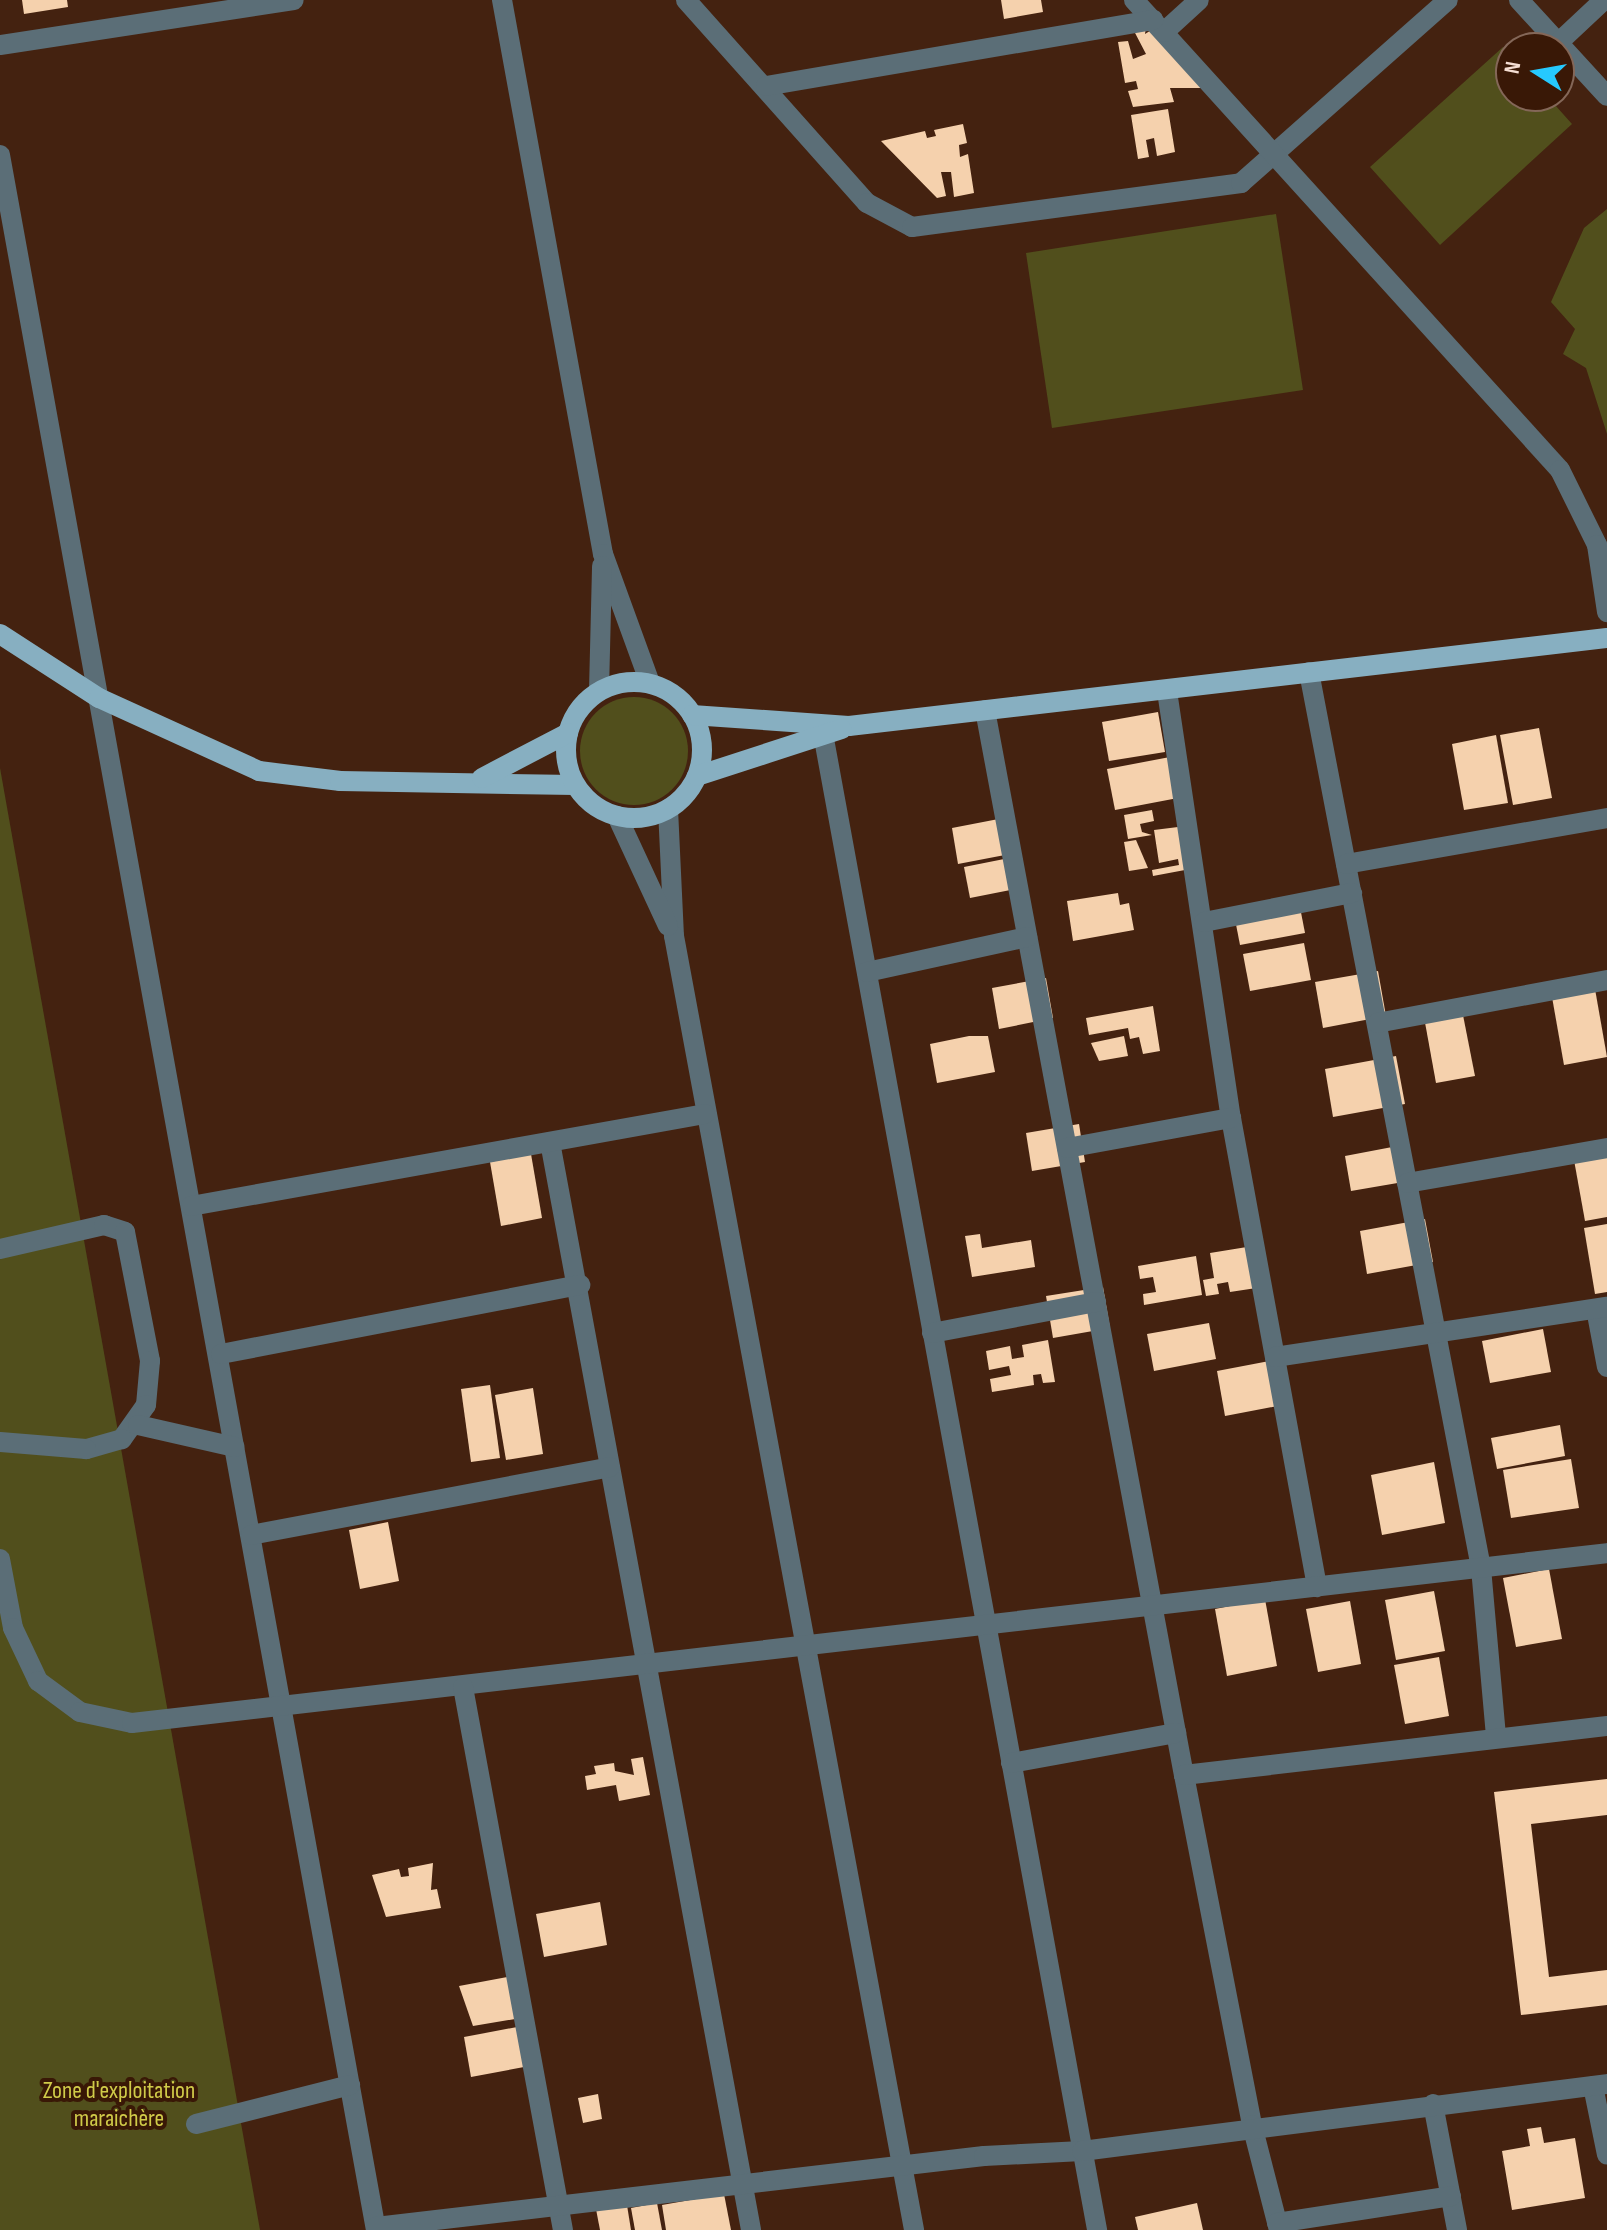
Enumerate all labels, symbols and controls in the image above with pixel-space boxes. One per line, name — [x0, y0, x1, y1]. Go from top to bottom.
north arrow — [1495, 32, 1575, 112]
text: N — [1499, 59, 1527, 76]
park label: Zone d'exploitation maraichère — [43, 2077, 195, 2133]

